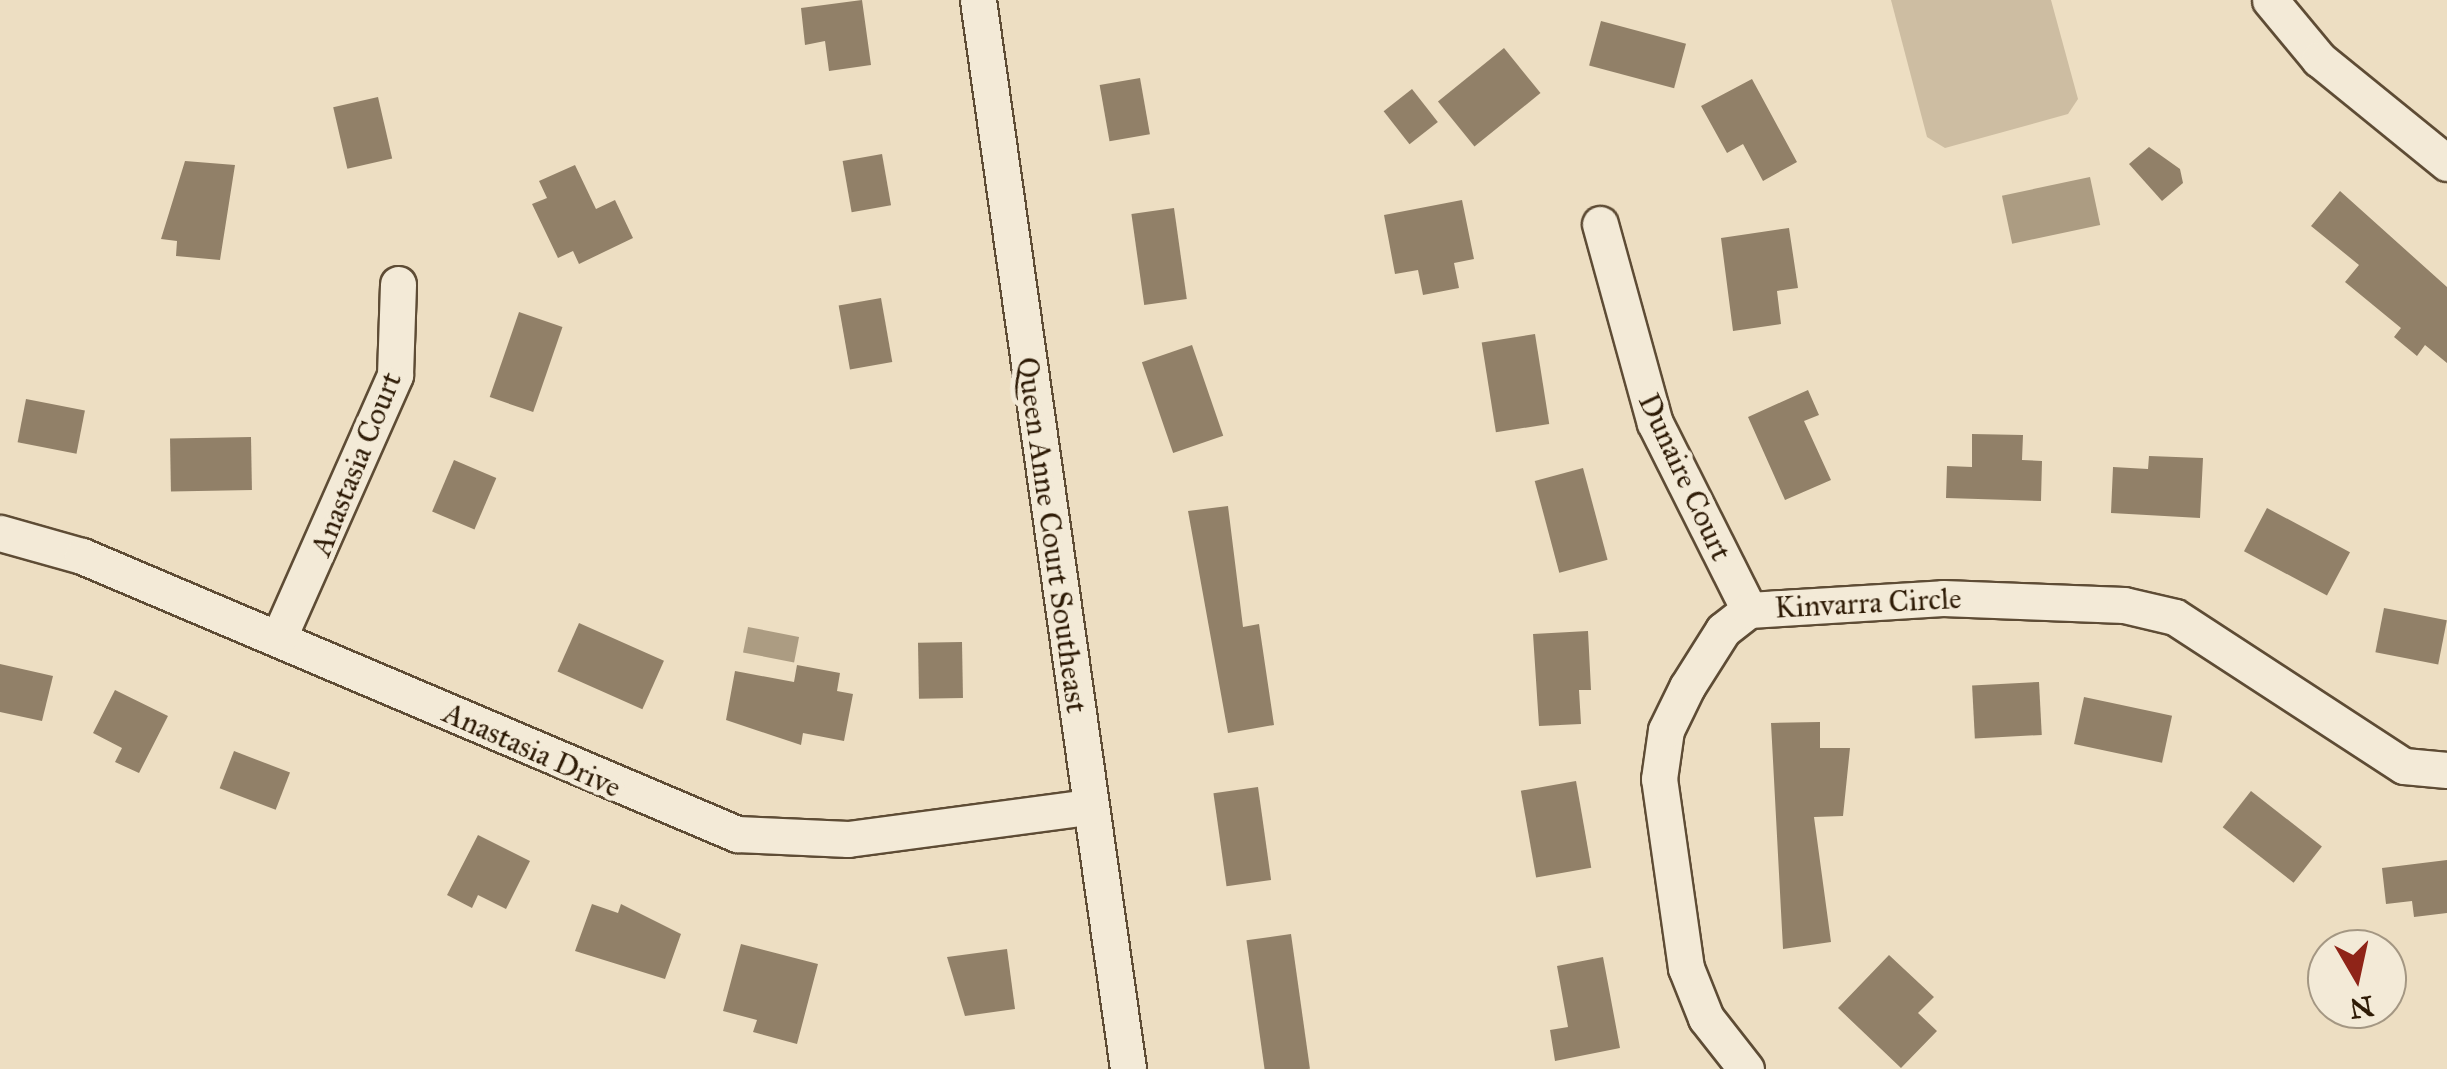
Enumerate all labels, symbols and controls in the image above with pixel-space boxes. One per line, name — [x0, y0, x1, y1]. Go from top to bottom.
street label: Queen Anne Court Southeast — [1009, 355, 1095, 715]
street label: Anastasia Court — [303, 367, 409, 561]
street label: Dunaire Court — [1631, 388, 1739, 566]
street label: Kinvarra Circle — [1774, 580, 1962, 626]
street label: Anastasia Drive — [437, 695, 627, 805]
north arrow — [2307, 929, 2407, 1029]
text: N — [2347, 988, 2376, 1026]

